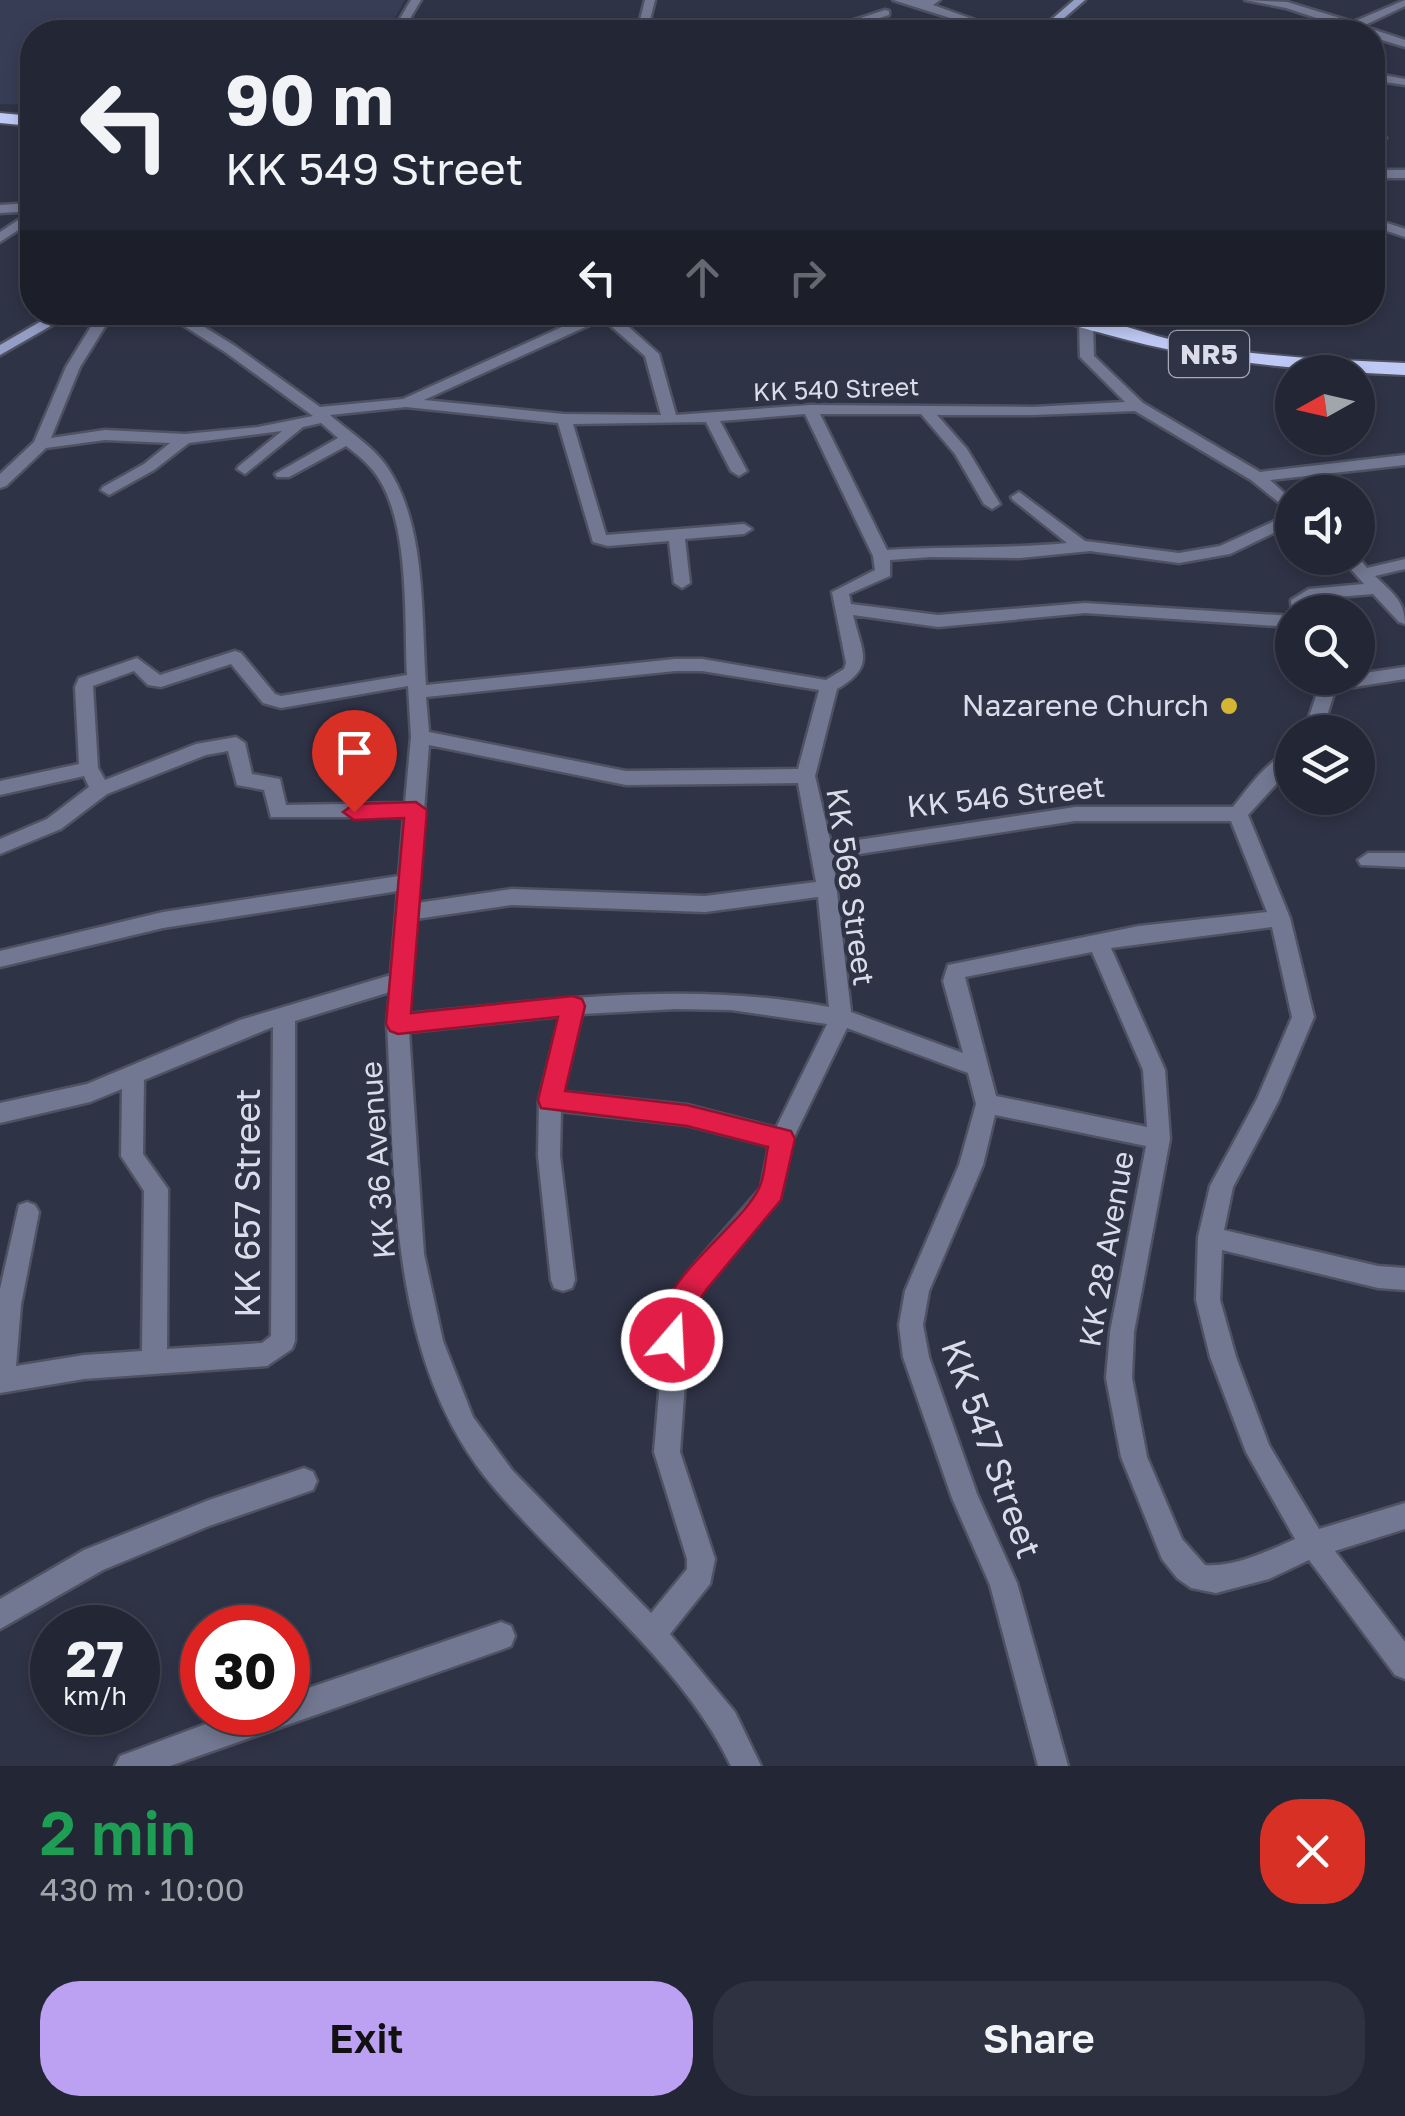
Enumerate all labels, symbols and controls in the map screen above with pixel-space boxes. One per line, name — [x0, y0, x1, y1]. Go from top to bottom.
text: 90 m — [225, 56, 394, 140]
icon: left — [60, 60, 190, 190]
text: KK 549 Street — [225, 141, 524, 195]
icon: left — [570, 250, 625, 305]
icon: ahead — [675, 250, 730, 305]
icon: right — [780, 250, 835, 305]
road number: NR5 — [1169, 331, 1249, 377]
north arrow — [1275, 355, 1375, 455]
map controls — [1275, 355, 1375, 815]
street label: KK 540 Street — [752, 370, 920, 407]
button: sound — [1275, 475, 1375, 575]
button: search — [1275, 595, 1375, 695]
place label: Nazarene Church — [962, 687, 1209, 723]
marker: Nazarene Church — [1218, 695, 1240, 717]
pin — [312, 710, 397, 813]
button: layers — [1275, 715, 1375, 815]
icon: arrive — [327, 725, 382, 780]
street label: KK 546 Street — [905, 768, 1107, 824]
street label: KK 568 Street — [819, 786, 883, 988]
street label: KK 36 Avenue — [352, 1060, 402, 1260]
street label: KK 657 Street — [226, 1088, 268, 1318]
street label: KK 28 Avenue — [1071, 1148, 1141, 1349]
position arrow — [620, 1288, 724, 1392]
street label: KK 547 Street — [933, 1334, 1051, 1564]
speed limit sign: 30 — [180, 1605, 310, 1735]
text: 27 — [66, 1628, 124, 1688]
text: km/h — [63, 1680, 127, 1711]
text: 2 min — [40, 1796, 196, 1868]
button: close — [1260, 1799, 1365, 1904]
text: 430 m · 10:00 — [40, 1870, 245, 1908]
button: Exit — [40, 1981, 693, 2096]
button: Share — [713, 1981, 1365, 2096]

